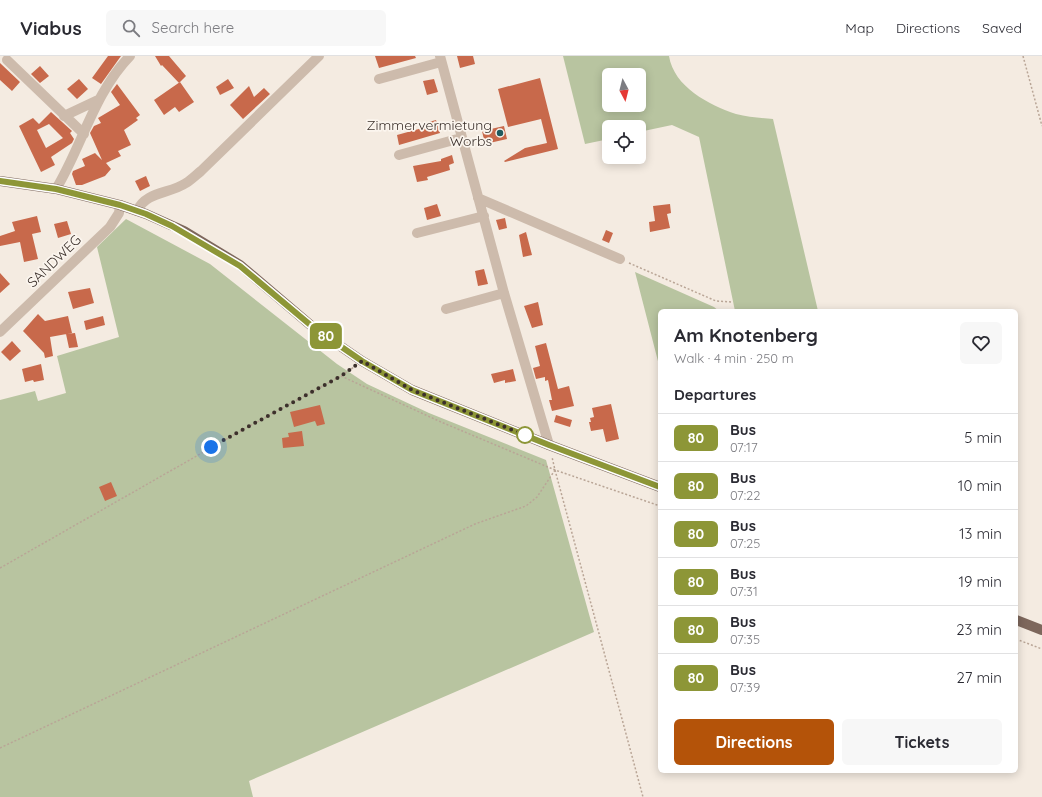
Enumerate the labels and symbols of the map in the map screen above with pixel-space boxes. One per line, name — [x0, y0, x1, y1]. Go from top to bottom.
north arrow — [602, 68, 646, 112]
place label: Zimmervermietung Worbs — [367, 116, 492, 150]
marker: Zimmervermietung Worbs — [495, 128, 505, 138]
street label: SANDWEG — [23, 231, 85, 291]
line badge: 80 — [308, 323, 344, 349]
unlabelled marker — [516, 426, 534, 444]
your location — [201, 437, 221, 457]

